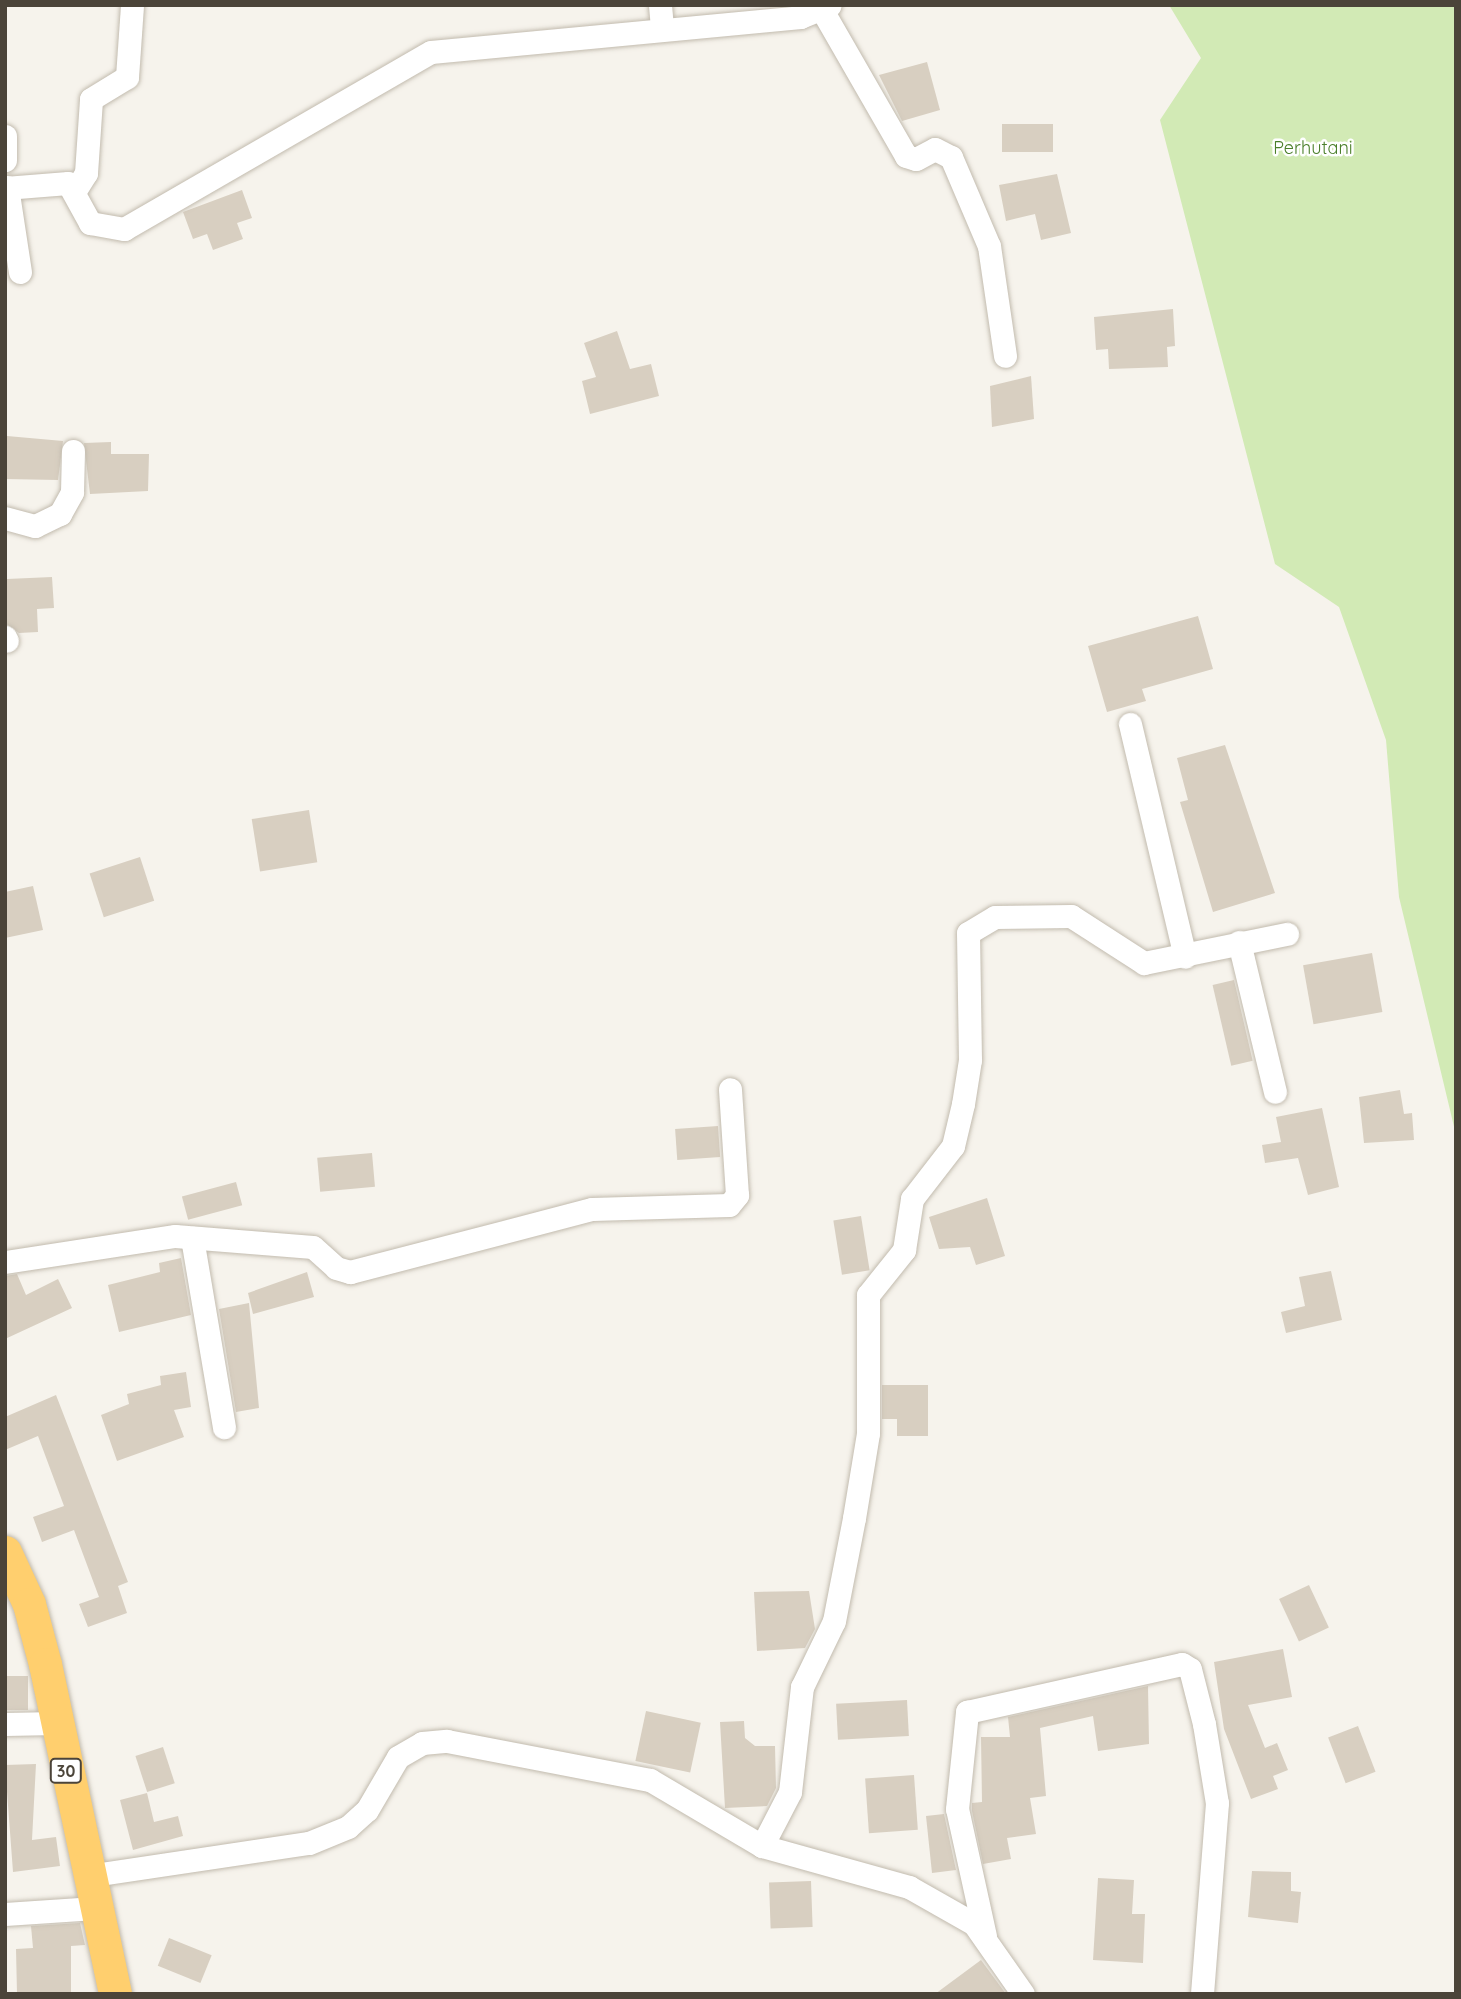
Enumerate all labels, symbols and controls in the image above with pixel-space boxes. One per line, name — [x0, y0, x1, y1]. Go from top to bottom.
park label: Perhutani — [1273, 137, 1353, 159]
road number: 30 — [48, 1758, 84, 1784]

